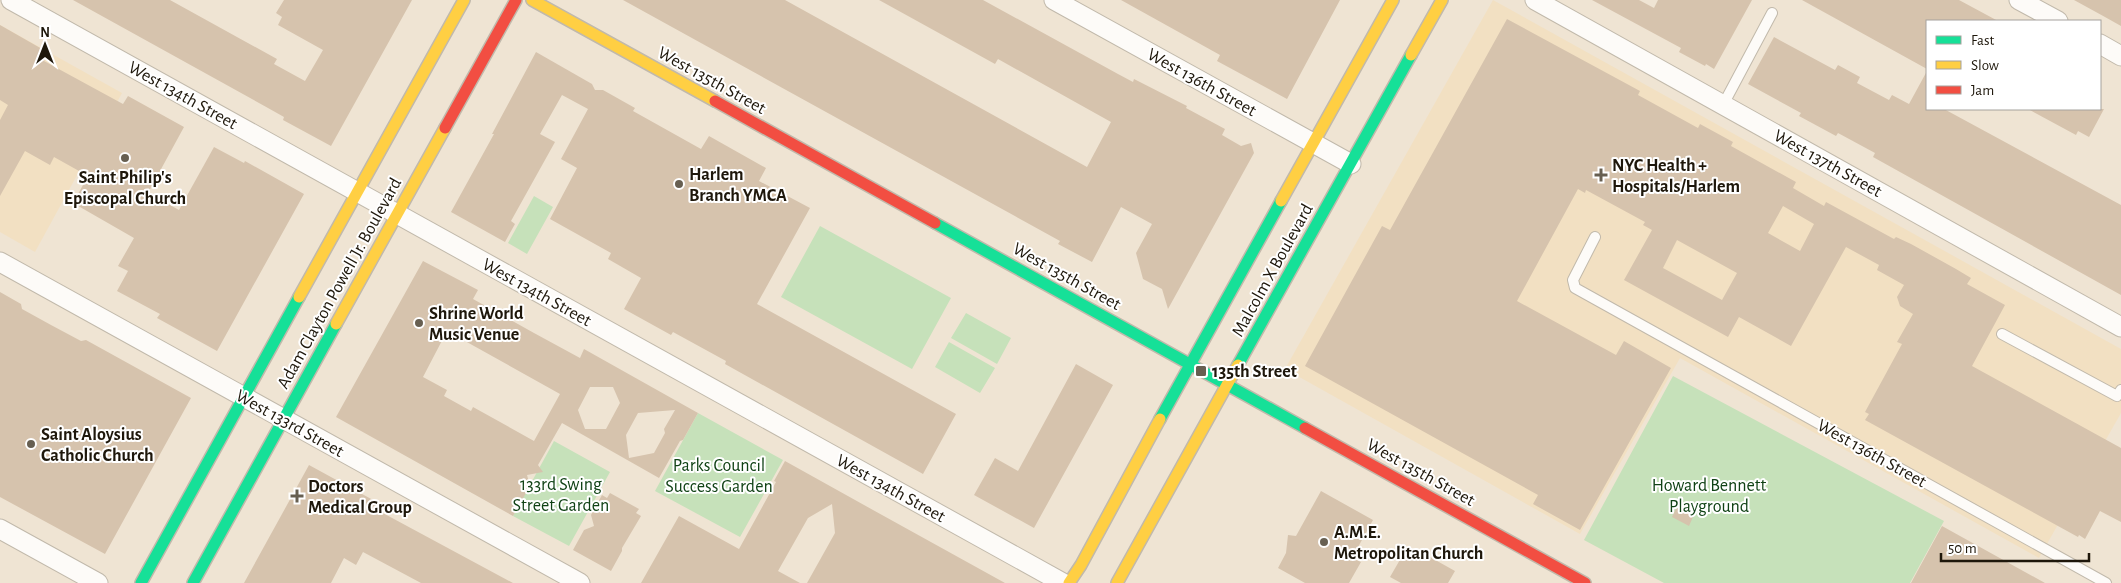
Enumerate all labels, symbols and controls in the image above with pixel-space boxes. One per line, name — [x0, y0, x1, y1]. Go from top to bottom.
north arrow — [20, 20, 70, 70]
legend — [1926, 20, 2101, 110]
text: N — [40, 26, 50, 40]
text: Fast — [1971, 33, 1995, 48]
street label: West 135th Street — [654, 44, 769, 118]
street label: West 136th Street — [1144, 46, 1259, 120]
text: Slow — [1971, 58, 1999, 73]
street label: West 134th Street — [125, 59, 240, 133]
text: Jam — [1971, 83, 1994, 98]
street label: West 137th Street — [1770, 127, 1885, 201]
marker: Saint Philip's Episcopal Church — [119, 152, 131, 164]
place label: NYC Health + Hospitals/Harlem — [1612, 157, 1740, 196]
place label: Harlem Branch YMCA — [689, 166, 787, 205]
marker: NYC Health + Hospitals/Harlem — [1594, 168, 1608, 182]
place label: Saint Philip's Episcopal Church — [64, 169, 186, 208]
street label: Adam Clayton Powell Jr. Boulevard — [274, 175, 405, 392]
marker: Harlem Branch YMCA — [673, 178, 685, 190]
street label: Malcolm X Boulevard — [1229, 201, 1317, 340]
street label: West 135th Street — [1009, 240, 1124, 314]
street label: West 134th Street — [479, 256, 594, 330]
place label: Shrine World Music Venue — [429, 305, 524, 344]
marker: Shrine World Music Venue — [413, 317, 425, 329]
place label: 135th Street — [1212, 363, 1297, 381]
marker: 135th Street — [1194, 364, 1208, 378]
street label: West 133rd Street — [232, 387, 347, 461]
street label: West 136th Street — [1814, 417, 1929, 491]
place label: Saint Aloysius Catholic Church — [41, 426, 154, 465]
street label: West 135th Street — [1363, 436, 1478, 510]
marker: Saint Aloysius Catholic Church — [25, 438, 37, 450]
street label: West 134th Street — [833, 452, 948, 526]
park label: Parks Council Success Garden — [665, 457, 773, 496]
park label: 133rd Swing Street Garden — [513, 476, 609, 515]
park label: Howard Bennett Playground — [1652, 477, 1767, 516]
place label: Doctors Medical Group — [308, 478, 412, 517]
marker: Doctors Medical Group — [290, 489, 304, 503]
place label: A.M.E. Metropolitan Church — [1334, 524, 1483, 563]
scale bar — [1941, 530, 2088, 562]
marker: A.M.E. Metropolitan Church — [1318, 536, 1330, 548]
text: 50 m — [1948, 541, 1977, 556]

